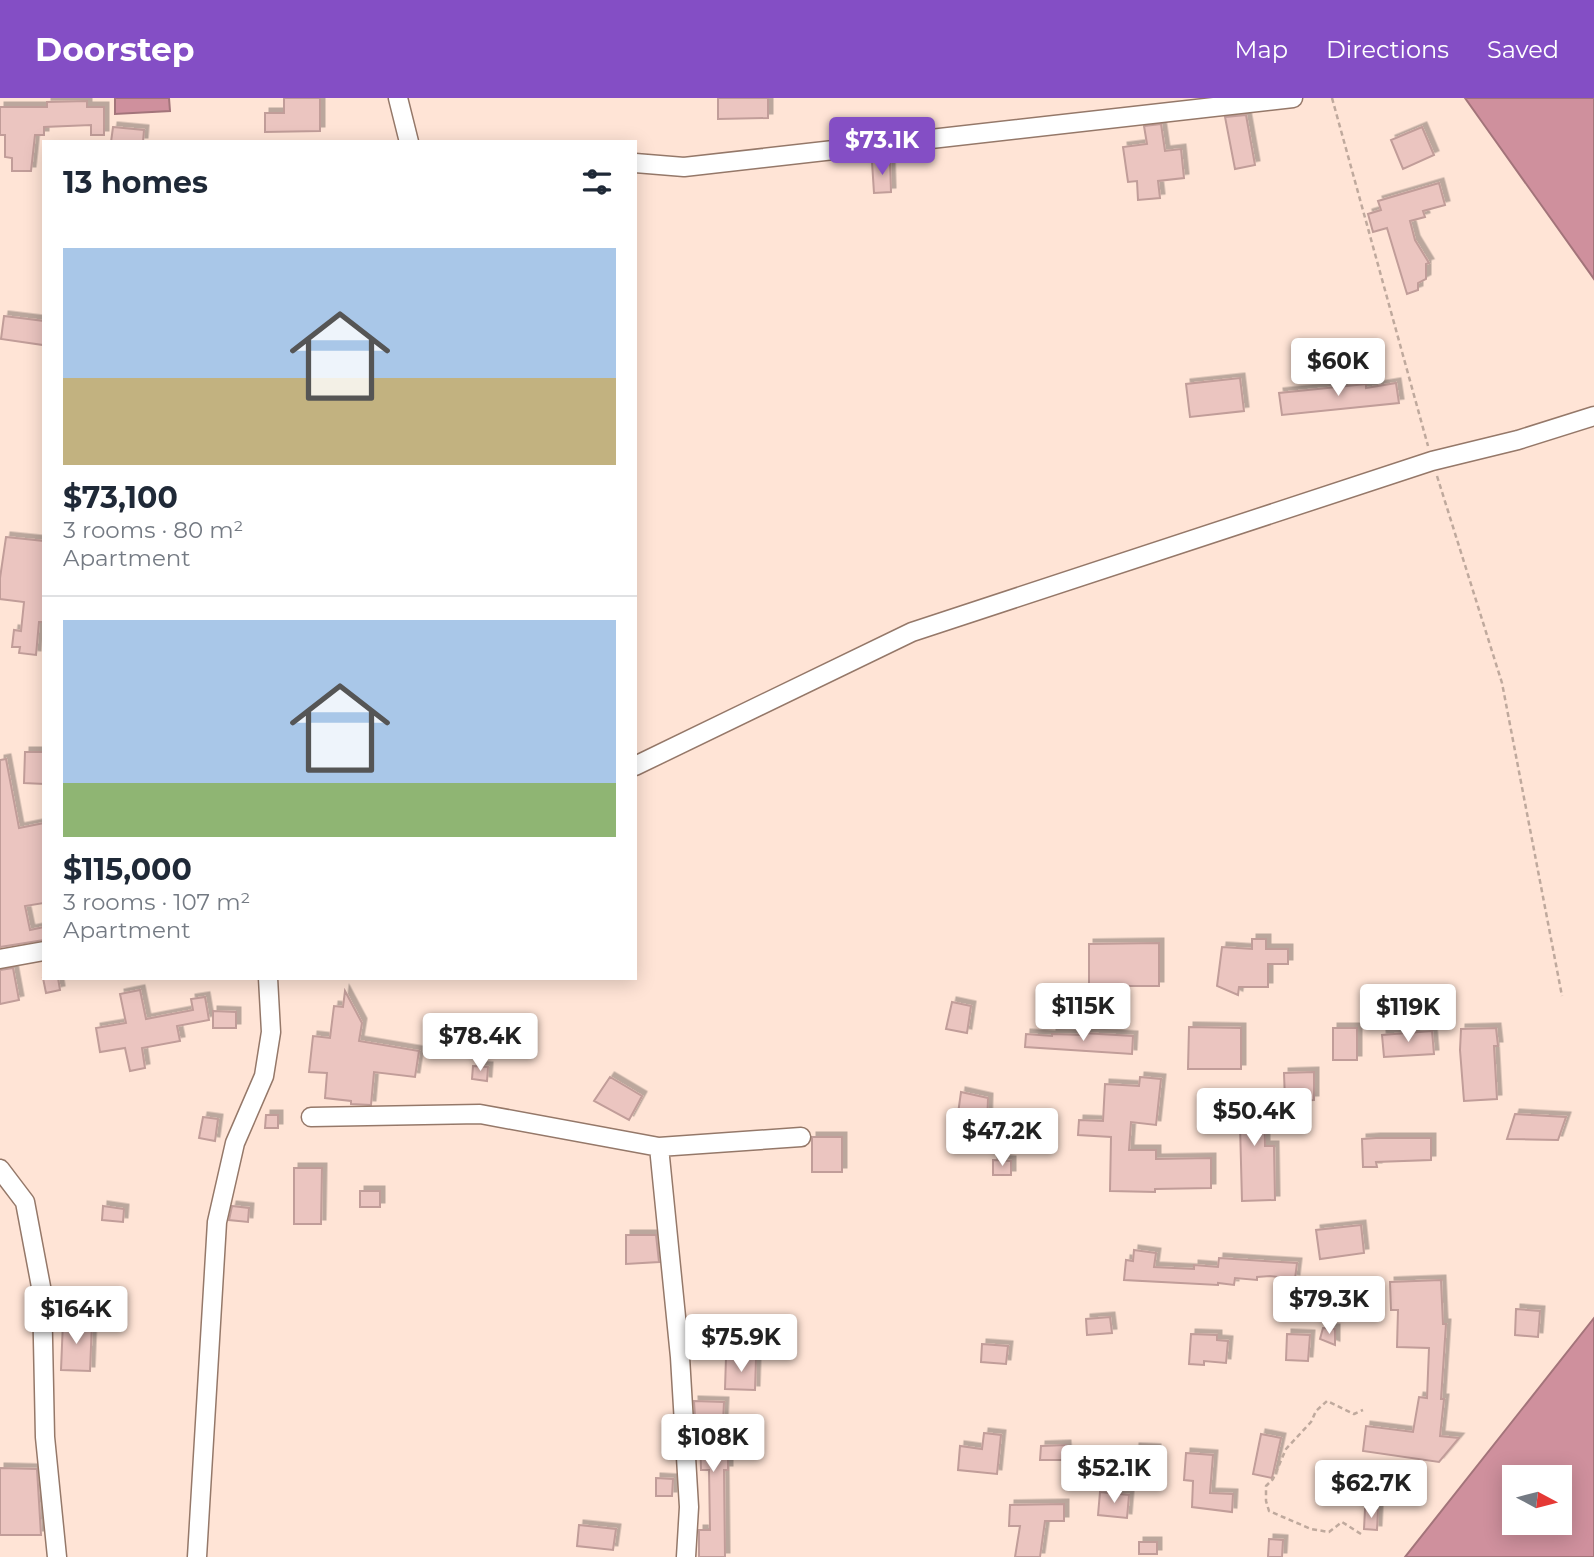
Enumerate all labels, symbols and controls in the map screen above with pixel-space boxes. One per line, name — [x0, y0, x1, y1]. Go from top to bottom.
text: Doorstep — [35, 29, 195, 69]
text: Map — [1235, 35, 1288, 64]
text: Directions — [1326, 35, 1449, 64]
text: Saved — [1487, 35, 1559, 64]
pin: $73.1K — [825, 118, 939, 177]
text: $73.1K — [845, 126, 919, 154]
icon: filters — [578, 163, 616, 201]
text: 13 homes — [63, 164, 208, 201]
icon: home — [277, 293, 403, 419]
pin: $60K — [1297, 338, 1379, 398]
text: $60K — [1307, 347, 1369, 375]
text: $73,100 — [63, 479, 178, 516]
text: 3 rooms · 80 m² — [63, 516, 243, 544]
text: Apartment — [63, 544, 191, 572]
icon: home — [277, 665, 403, 791]
text: $115,000 — [63, 851, 192, 888]
text: 3 rooms · 107 m² — [63, 888, 250, 916]
text: Apartment — [63, 916, 191, 944]
pin: $115K — [1034, 984, 1132, 1043]
pin: $119K — [1359, 984, 1457, 1044]
text: $115K — [1051, 992, 1115, 1020]
text: $119K — [1376, 993, 1440, 1021]
pin: $78.4K — [423, 1014, 537, 1073]
text: $78.4K — [439, 1022, 521, 1050]
pin: $50.4K — [1197, 1088, 1311, 1148]
text: $50.4K — [1213, 1097, 1295, 1125]
pin: $47.2K — [945, 1108, 1059, 1168]
text: $47.2K — [962, 1117, 1042, 1145]
pin: $79.3K — [1272, 1276, 1386, 1336]
text: $79.3K — [1289, 1285, 1369, 1313]
pin: $164K — [27, 1286, 125, 1346]
text: $164K — [41, 1295, 111, 1323]
pin: $75.9K — [684, 1314, 798, 1374]
text: $75.9K — [701, 1323, 781, 1351]
pin: $108K — [664, 1414, 762, 1474]
text: $108K — [677, 1423, 749, 1451]
pin: $52.1K — [1057, 1446, 1171, 1505]
text: $52.1K — [1077, 1454, 1151, 1482]
pin: $62.7K — [1314, 1460, 1428, 1520]
north arrow — [1502, 1465, 1572, 1535]
map controls — [1502, 1465, 1572, 1535]
text: $62.7K — [1331, 1469, 1411, 1497]

